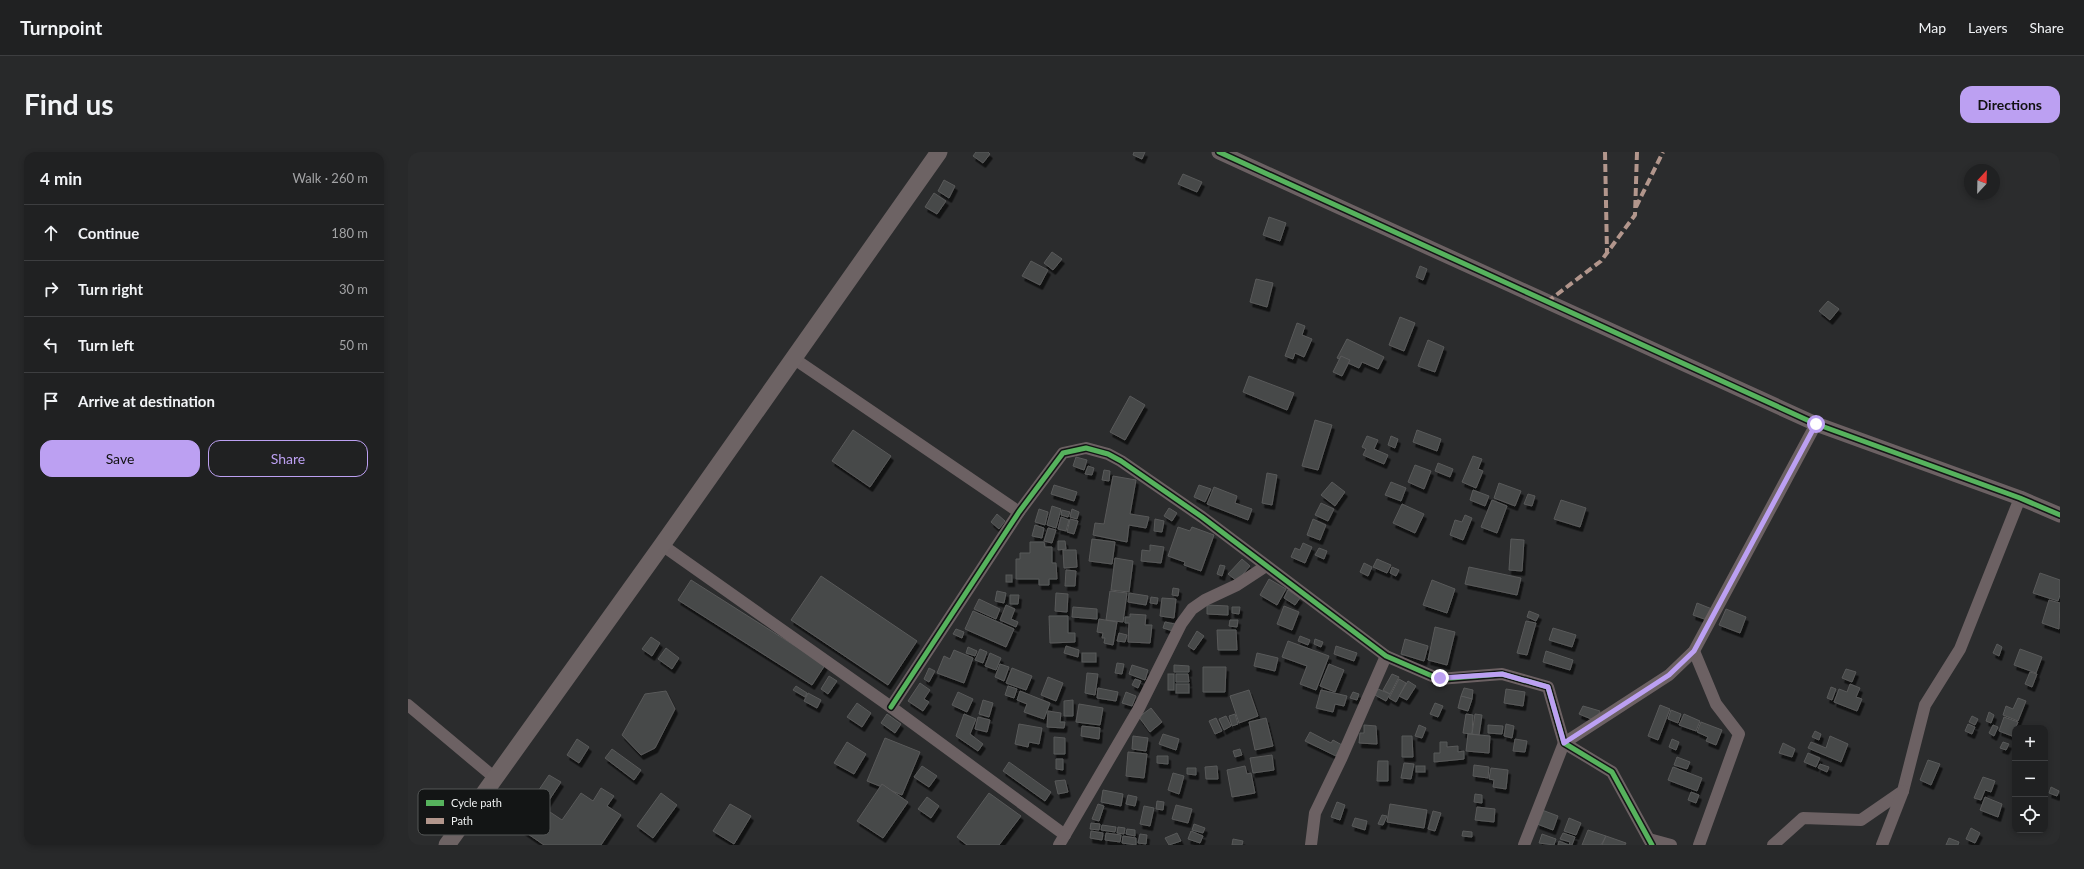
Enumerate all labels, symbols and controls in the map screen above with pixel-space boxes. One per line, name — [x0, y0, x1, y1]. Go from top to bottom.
text: Turnpoint — [20, 16, 102, 39]
text: Map — [1918, 19, 1946, 36]
text: Layers — [1968, 19, 2008, 36]
text: Share — [2030, 19, 2064, 36]
button: Directions — [1960, 86, 2060, 123]
text: Find us — [24, 87, 114, 121]
north arrow — [1964, 164, 2000, 200]
text: 4 min — [40, 168, 82, 189]
text: Walk · 260 m — [292, 170, 368, 186]
icon: ahead — [40, 222, 62, 244]
text: Continue — [78, 224, 139, 242]
text: 180 m — [331, 225, 368, 241]
icon: right — [40, 278, 62, 300]
text: Turn right — [78, 280, 143, 298]
text: 30 m — [339, 281, 368, 297]
icon: left — [40, 334, 62, 356]
text: Turn left — [78, 336, 134, 354]
text: 50 m — [339, 337, 368, 353]
icon: arrive — [40, 390, 62, 412]
text: Arrive at destination — [78, 392, 215, 410]
route start — [1807, 415, 1825, 433]
button: Save — [40, 440, 200, 477]
button: Share — [208, 440, 368, 477]
route end — [1431, 669, 1449, 687]
map controls — [2012, 725, 2048, 833]
button: + — [2012, 725, 2048, 761]
button: − — [2012, 761, 2048, 797]
legend — [418, 789, 550, 835]
text: Cycle path — [451, 796, 502, 809]
button: locate — [2012, 797, 2048, 833]
text: Path — [451, 814, 473, 827]

